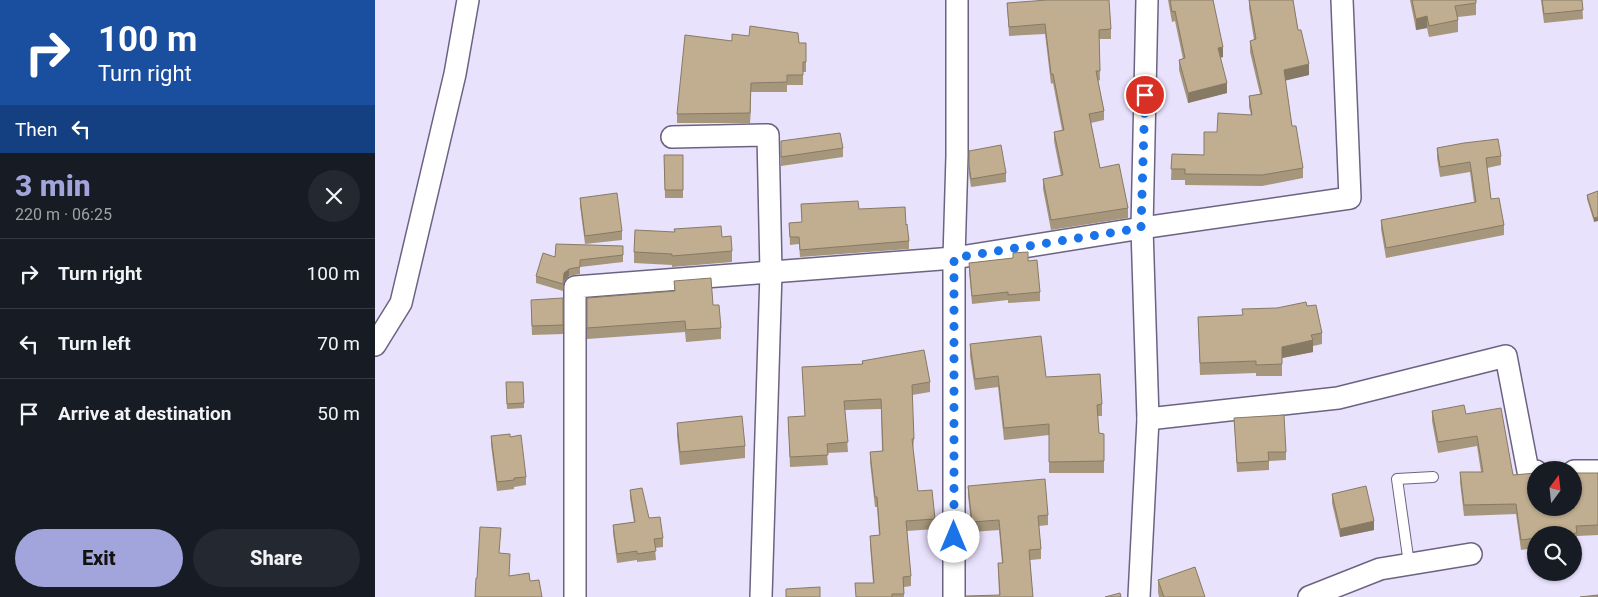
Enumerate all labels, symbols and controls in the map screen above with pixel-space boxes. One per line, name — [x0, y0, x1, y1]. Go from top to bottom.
text: 100 m — [98, 19, 197, 60]
icon: right — [15, 20, 80, 85]
text: Turn right — [98, 61, 192, 86]
pin — [1124, 74, 1166, 116]
icon: arrive — [1131, 81, 1159, 109]
icon: left — [67, 115, 95, 143]
text: Then — [15, 118, 57, 141]
text: 3 min — [15, 168, 91, 203]
button: close — [308, 170, 360, 222]
text: 220 m · 06:25 — [15, 205, 112, 224]
icon: right — [15, 260, 43, 288]
text: Turn right — [58, 262, 142, 285]
text: 100 m — [307, 262, 360, 285]
icon: left — [15, 330, 43, 358]
text: Turn left — [58, 332, 131, 355]
text: 70 m — [317, 332, 360, 355]
icon: arrive — [15, 400, 43, 428]
text: Arrive at destination — [58, 402, 231, 425]
text: 50 m — [317, 402, 360, 425]
north arrow — [1527, 461, 1583, 516]
map controls — [1527, 461, 1582, 581]
position arrow — [927, 510, 979, 562]
button: search — [1527, 526, 1582, 581]
button: Exit — [15, 529, 183, 587]
button: Share — [193, 529, 360, 587]

